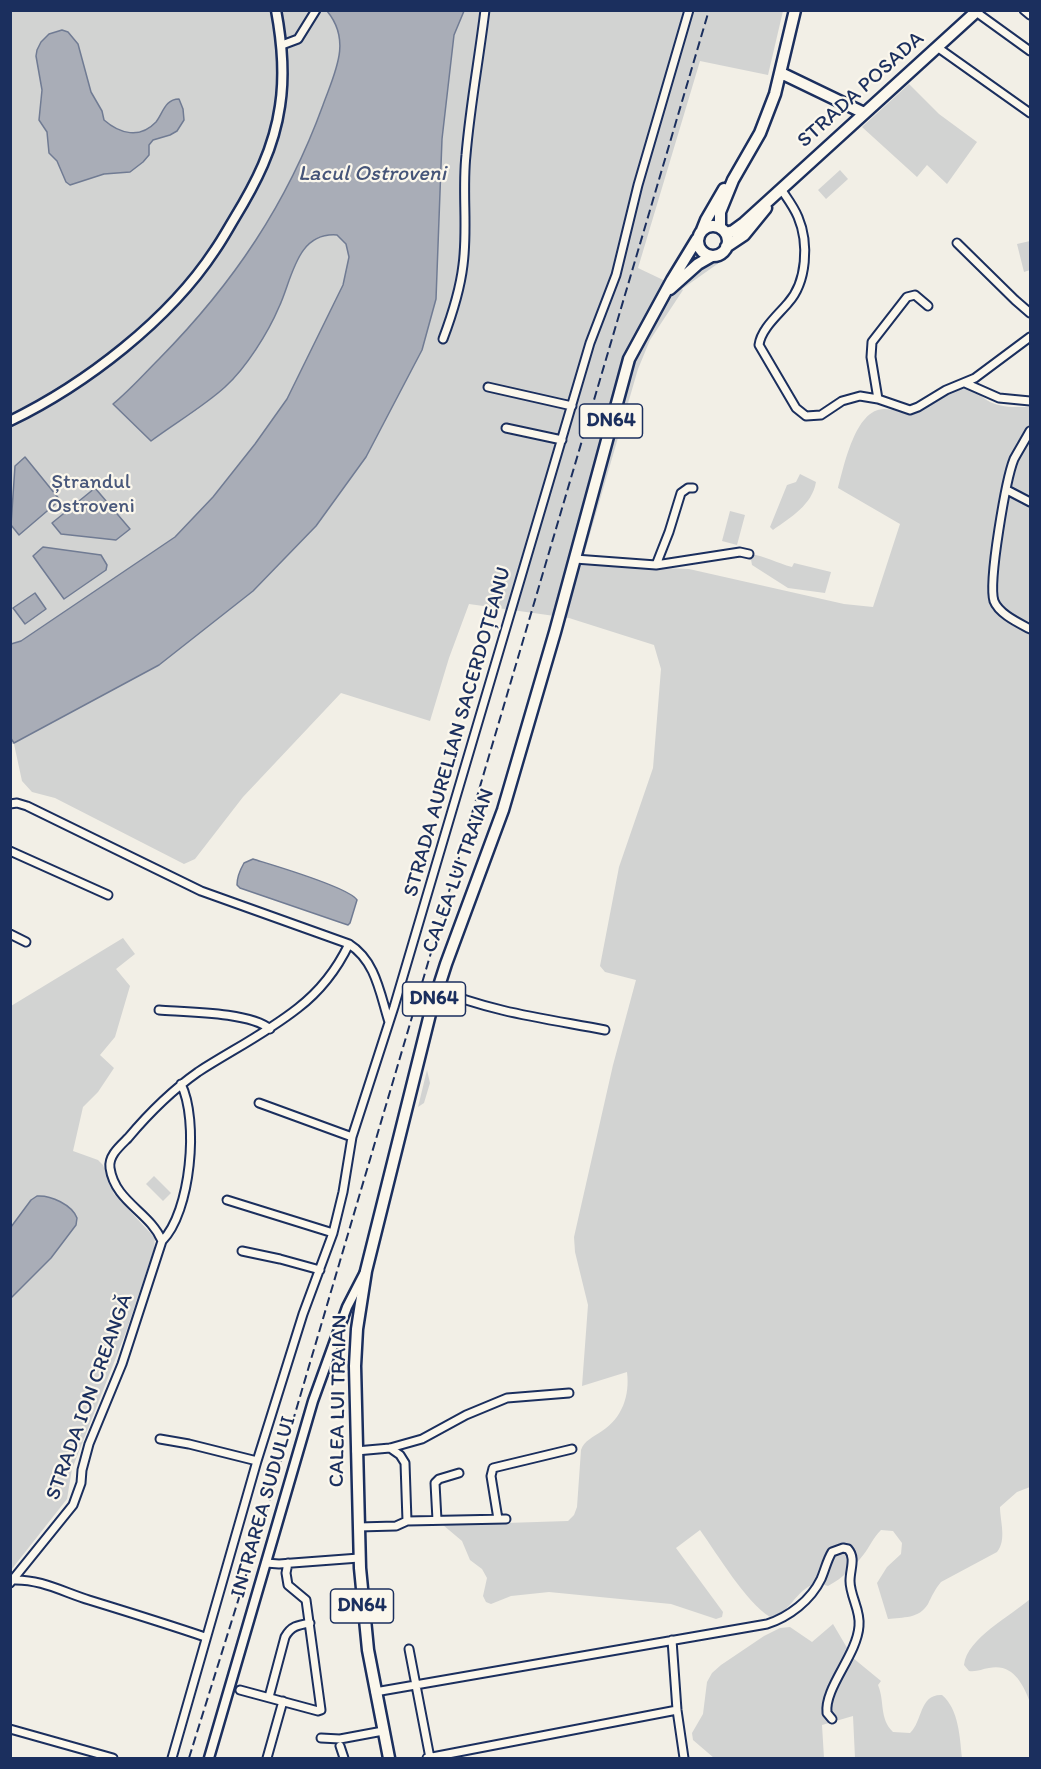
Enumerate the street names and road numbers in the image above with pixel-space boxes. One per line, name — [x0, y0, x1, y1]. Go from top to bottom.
street label: STRADA POSADA — [792, 27, 930, 153]
road number: DN64 — [580, 404, 642, 438]
street label: STRADA AURELIAN SACERDOȚEANU — [399, 564, 517, 900]
street label: CALEA LUI TRAIAN — [418, 785, 500, 957]
road number: DN64 — [402, 982, 466, 1016]
street label: STRADA ION CREANGĂ — [41, 1291, 139, 1503]
street label: CALEA LUI TRAIAN — [325, 1314, 353, 1488]
street label: INTRAREA SUDULUI — [226, 1413, 302, 1601]
road number: DN64 — [330, 1589, 394, 1623]

